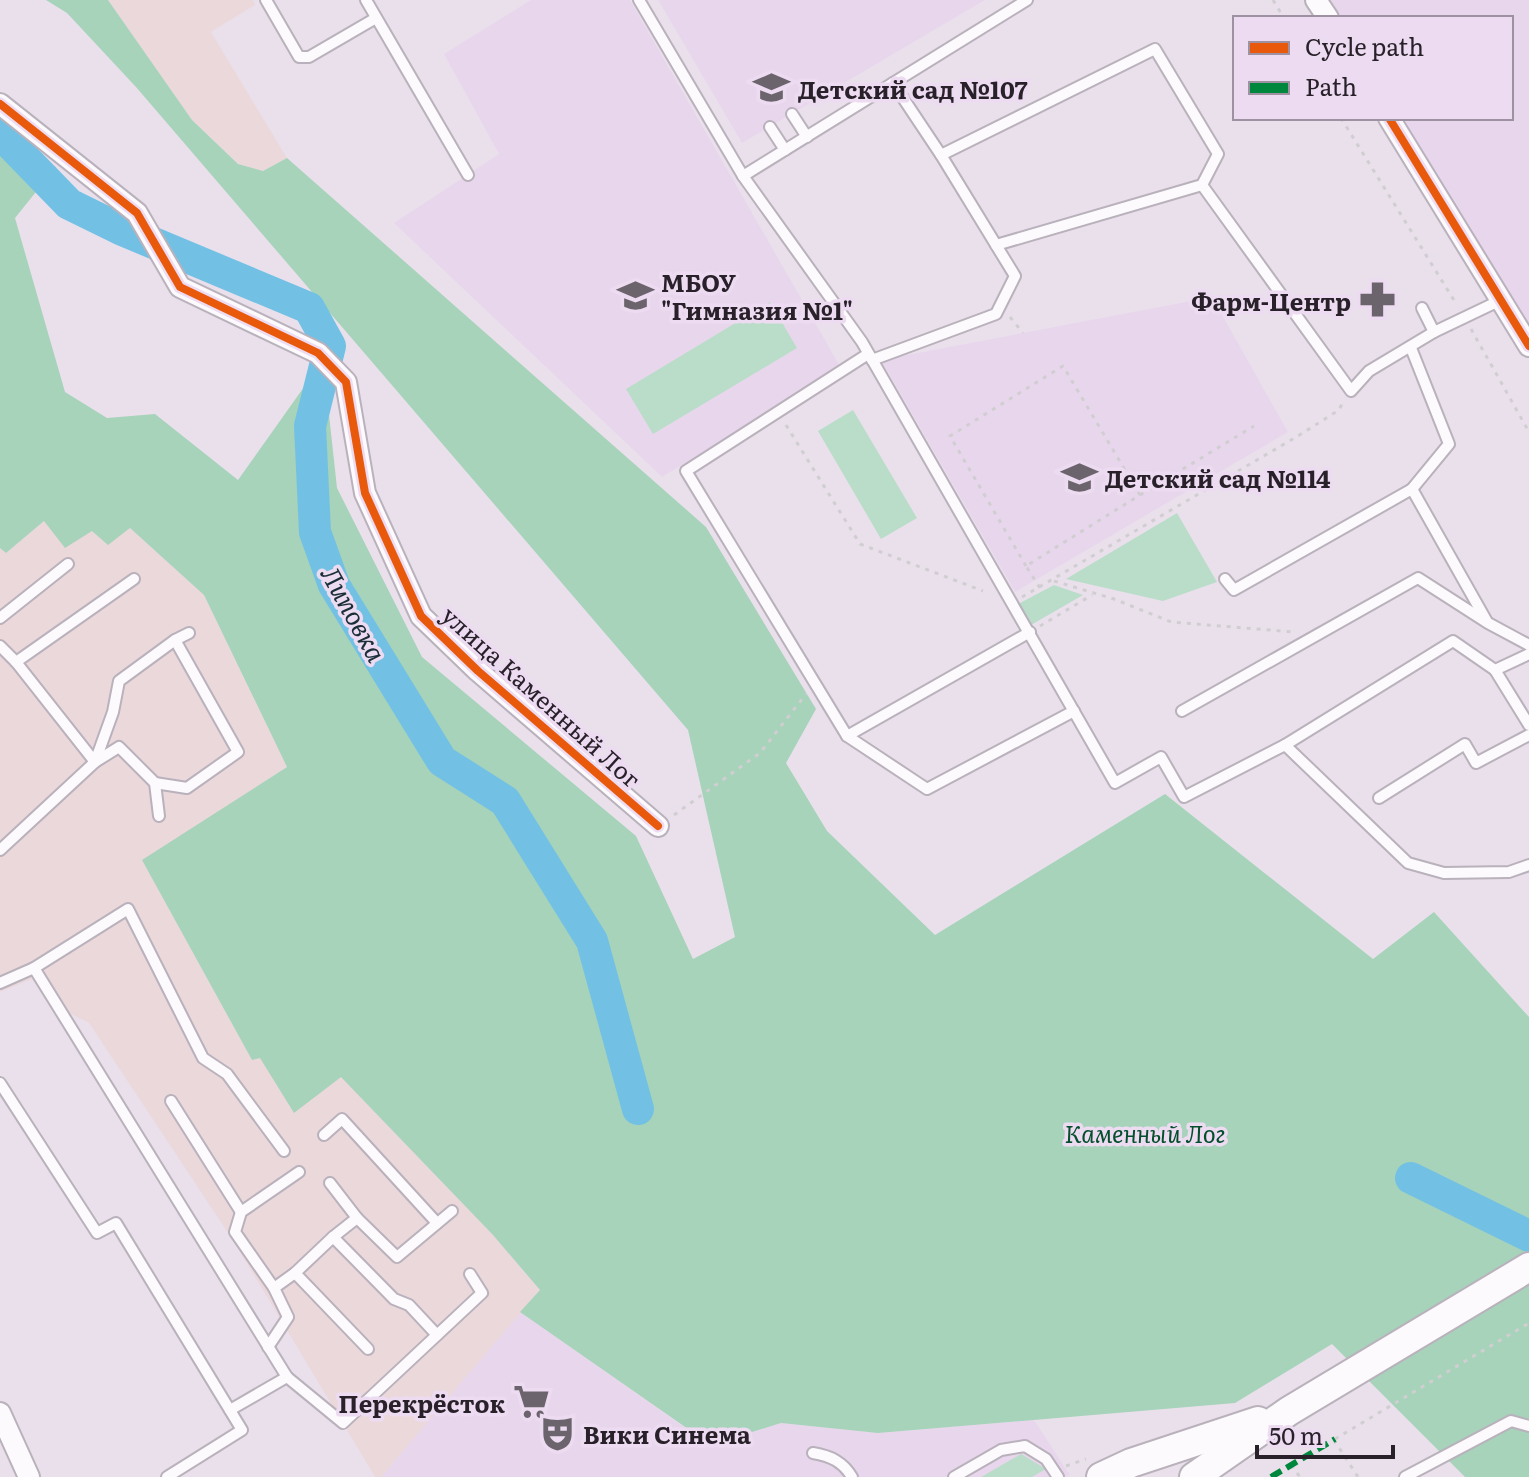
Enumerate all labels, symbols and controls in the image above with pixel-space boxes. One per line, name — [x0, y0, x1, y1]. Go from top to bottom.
legend — [1233, 16, 1513, 120]
text: Cycle path — [1305, 28, 1424, 63]
text: Path — [1305, 68, 1357, 103]
school or university icon: Детский сад №107 — [753, 69, 791, 107]
place label: Детский сад №107 — [798, 71, 1028, 106]
place label: МБОУ "Гимназия №1" — [661, 264, 853, 327]
school or university icon: МБОУ "Гимназия №1" — [616, 276, 654, 314]
pharmacy icon: Фарм-Центр — [1358, 281, 1396, 319]
place label: Фарм-Центр — [1191, 283, 1351, 318]
school or university icon: Детский сад №114 — [1060, 458, 1098, 496]
place label: Детский сад №114 — [1105, 460, 1331, 495]
water label: Липовка — [313, 558, 397, 668]
street label: улица Каменный Лог — [435, 597, 649, 795]
park label: Каменный Лог — [1064, 1115, 1226, 1150]
supermarket icon: Перекрёсток — [512, 1383, 550, 1421]
place label: Перекрёсток — [338, 1385, 505, 1420]
scale bar — [1257, 1409, 1393, 1459]
theatre icon: Вики Синема — [538, 1414, 576, 1452]
place label: Вики Синема — [583, 1416, 751, 1451]
text: 50 m — [1269, 1417, 1323, 1452]

